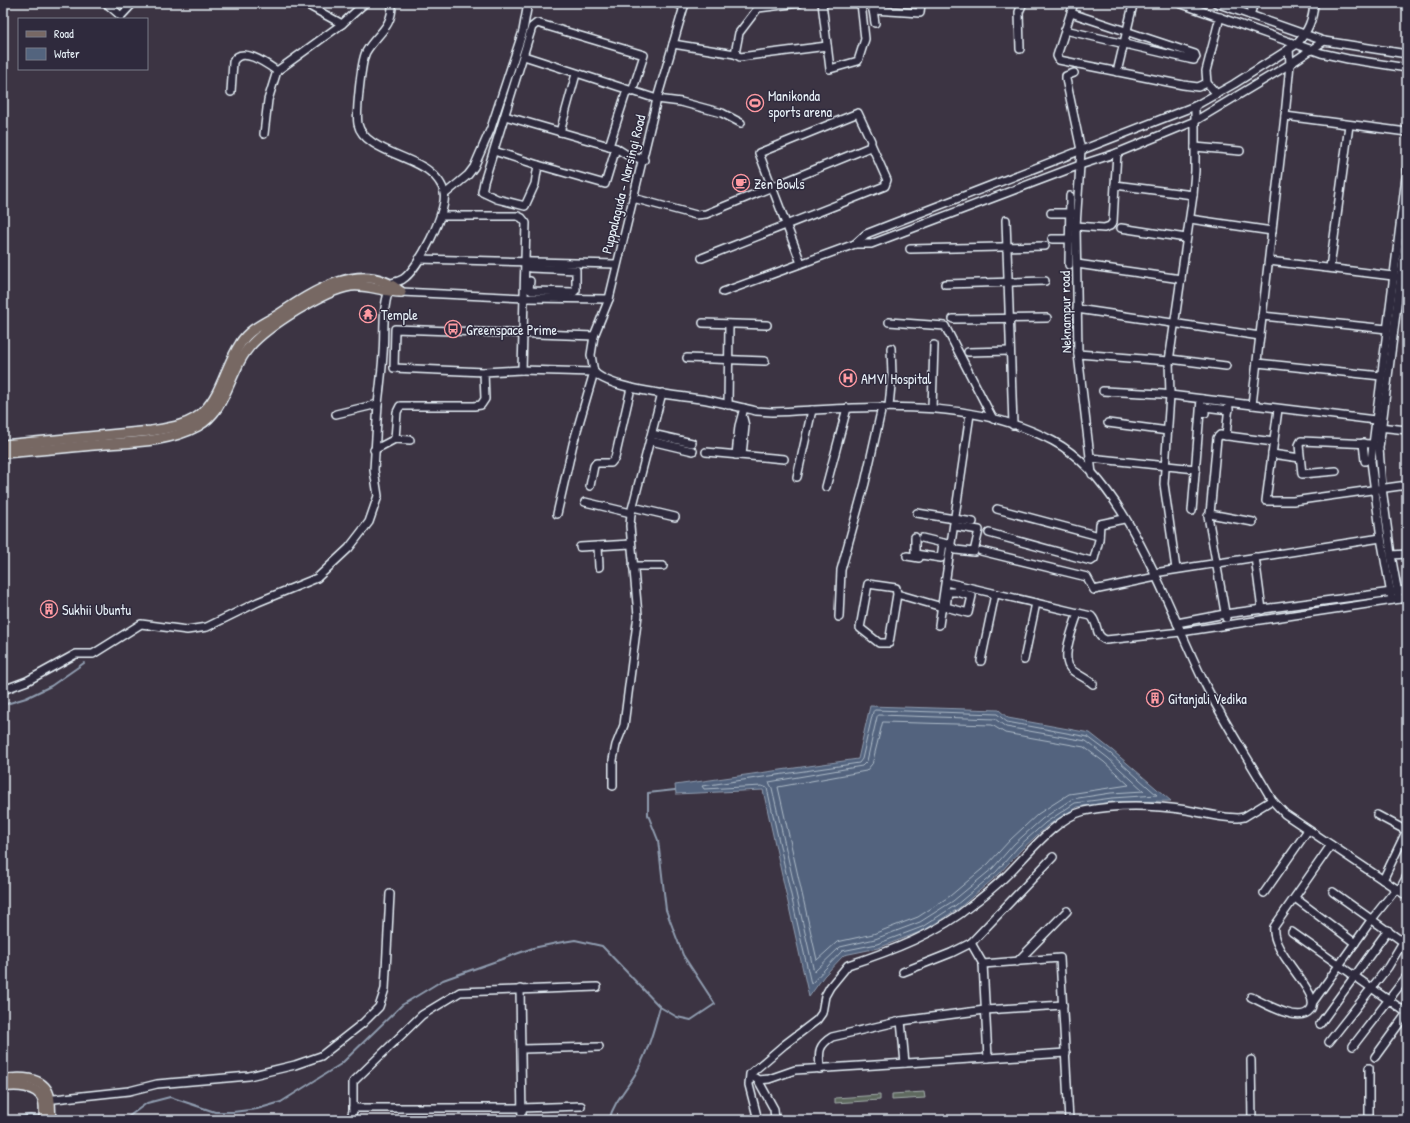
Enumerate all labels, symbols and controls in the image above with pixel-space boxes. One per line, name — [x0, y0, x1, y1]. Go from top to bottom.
legend — [18, 18, 148, 70]
text: Road — [54, 25, 74, 42]
text: Water — [54, 45, 80, 62]
place label: Manikonda sports arena — [768, 86, 833, 122]
sports icon: Manikonda sports arena — [745, 93, 765, 113]
street label: Puppalaguda - Narsingi Road — [597, 112, 651, 256]
cafe icon: Zen Bowls — [731, 173, 751, 193]
place label: Zen Bowls — [754, 174, 805, 193]
street label: Neknampur road — [1055, 270, 1076, 353]
temple icon: Temple — [358, 304, 378, 324]
place label: Temple — [381, 305, 418, 325]
bus stop icon: Greenspace Prime — [443, 319, 463, 339]
place label: Greenspace Prime — [466, 320, 557, 340]
hospital icon: AMVI Hospital — [838, 368, 858, 388]
place label: AMVI Hospital — [861, 369, 932, 389]
building icon: Sukhii Ubuntu — [39, 599, 59, 619]
place label: Sukhii Ubuntu — [62, 600, 131, 619]
building icon: Gitanjali Vedika — [1145, 688, 1165, 708]
place label: Gitanjali Vedika — [1168, 689, 1247, 709]

